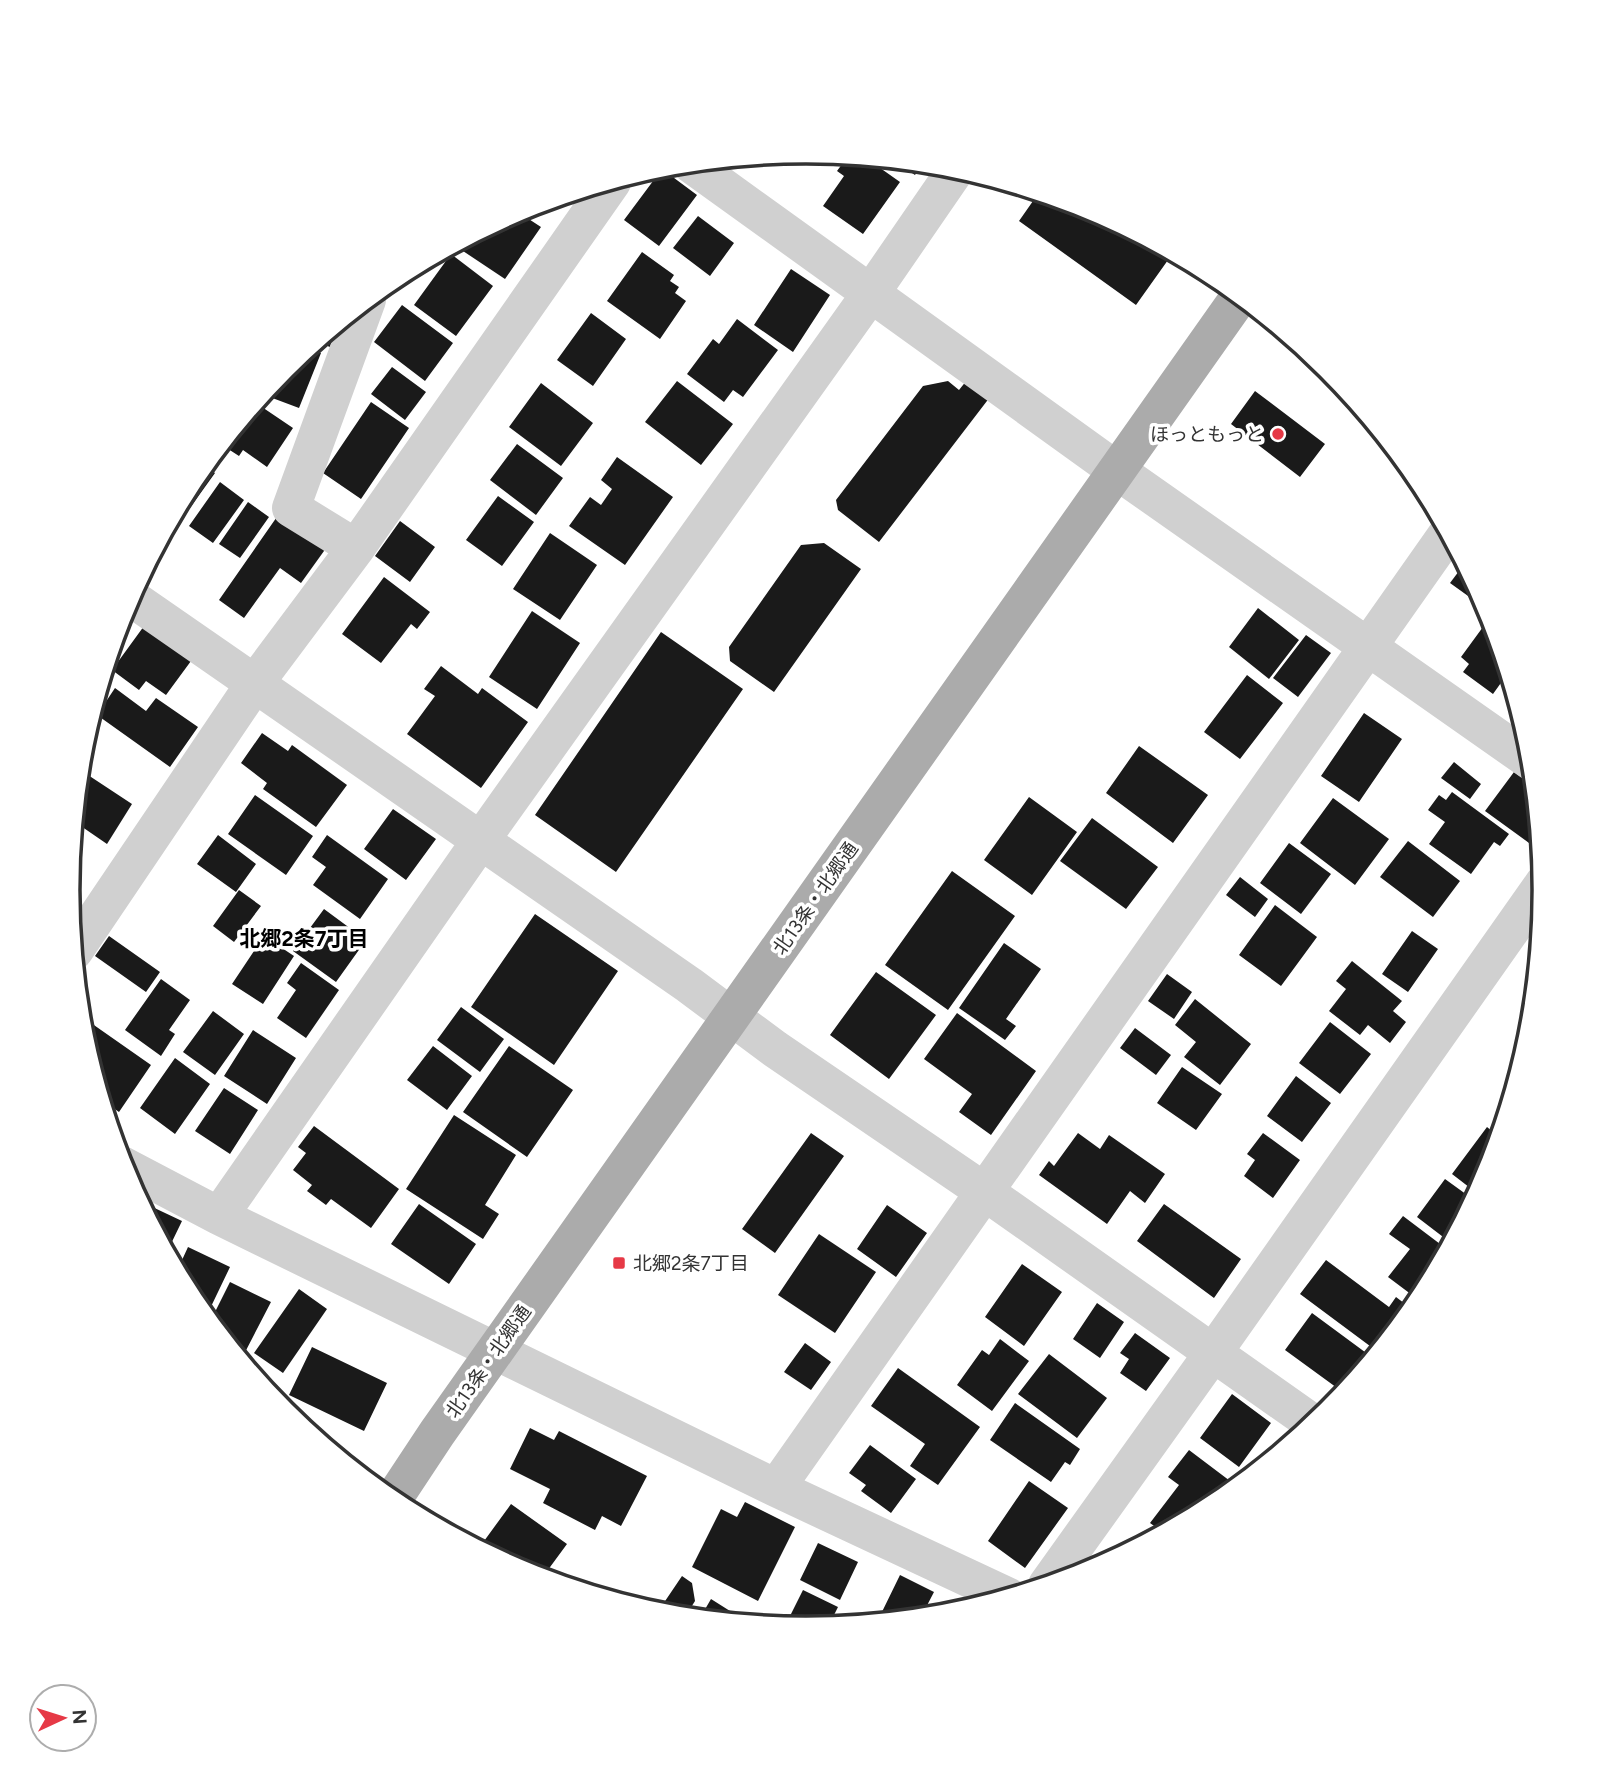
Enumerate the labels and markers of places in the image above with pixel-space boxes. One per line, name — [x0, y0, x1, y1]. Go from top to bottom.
place label: ほっともっと — [1150, 423, 1264, 446]
marker: ほっともっと — [1270, 426, 1286, 442]
place label: 北郷2条7丁目 — [633, 1252, 749, 1275]
marker: 北郷2条7丁目 — [611, 1255, 627, 1271]

